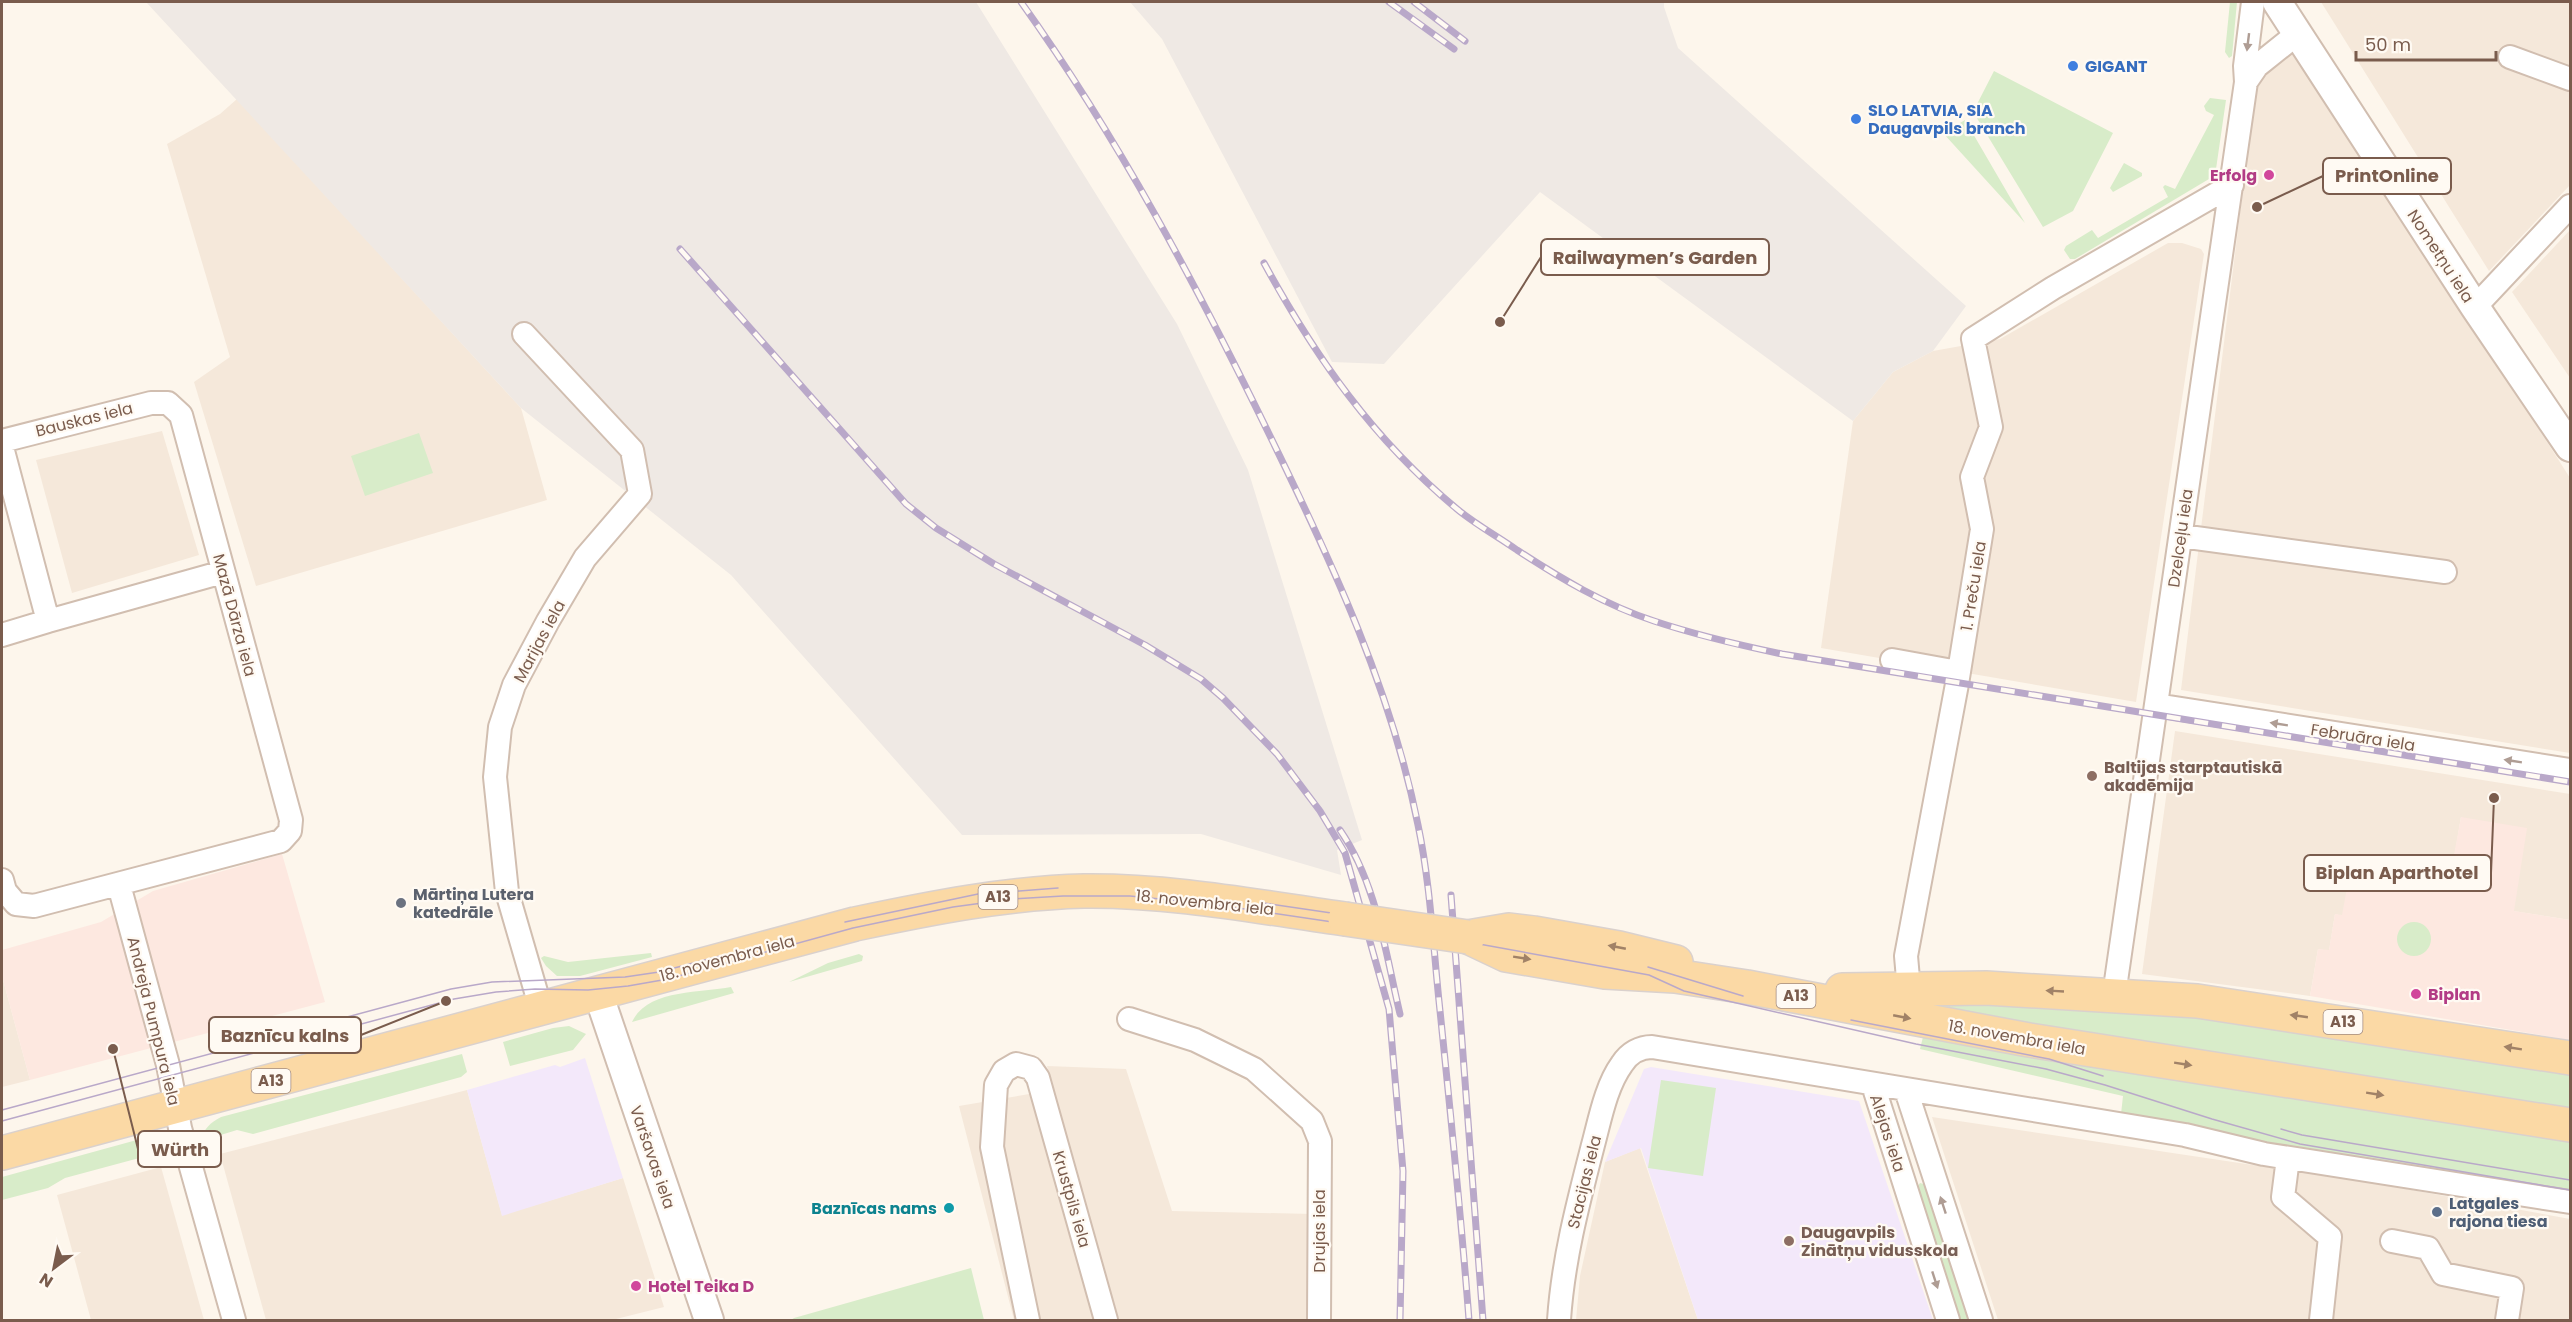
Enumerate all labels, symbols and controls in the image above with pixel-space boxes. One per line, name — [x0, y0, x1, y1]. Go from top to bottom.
scale bar — [2356, 24, 2496, 62]
one-way arrow — [2244, 32, 2253, 51]
text: 50 m — [2365, 32, 2411, 57]
place label: GIGANT — [2085, 55, 2148, 78]
marker: GIGANT — [2066, 59, 2080, 73]
place label: SLO LATVIA, SIA Daugavpils branch — [1868, 99, 2025, 140]
marker: SLO LATVIA, SIA Daugavpils branch — [1849, 112, 1863, 126]
callout: PrintOnline — [2323, 158, 2451, 194]
text: PrintOnline — [2335, 163, 2439, 188]
place label: Erfolg — [2210, 164, 2257, 187]
marker: Erfolg — [2262, 168, 2276, 182]
street label: Nometņu iela — [2402, 205, 2479, 307]
callout: Railwaymen’s Garden — [1541, 239, 1769, 275]
text: Railwaymen’s Garden — [1553, 245, 1757, 270]
street label: Bauskas iela — [33, 396, 135, 443]
street label: Dzelceļu iela — [2162, 487, 2199, 589]
street label: 1. Preču iela — [1955, 539, 1992, 633]
street label: Mazā Dārza iela — [207, 551, 262, 679]
street label: Marijas iela — [508, 596, 571, 687]
street label: Februāra iela — [2309, 718, 2417, 757]
one-way arrow — [2269, 719, 2288, 728]
place label: Baltijas starptautiskā akadēmija — [2104, 756, 2282, 797]
one-way arrow — [2503, 756, 2522, 765]
marker: Baltijas starptautiskā akadēmija — [2085, 769, 2099, 783]
callout: Biplan Aparthotel — [2304, 855, 2491, 891]
text: Biplan Aparthotel — [2316, 860, 2478, 885]
place label: Mārtiņa Lutera katedrāle — [413, 883, 534, 924]
street label: 18. novembra iela — [1135, 884, 1275, 921]
road number: A13 — [978, 885, 1018, 909]
marker: Mārtiņa Lutera katedrāle — [394, 896, 408, 910]
street label: 18. novembra iela — [657, 929, 797, 988]
street label: Andreja Pumpura iela — [121, 934, 186, 1108]
one-way arrow — [1607, 942, 1626, 952]
one-way arrow — [1513, 954, 1532, 963]
place label: Biplan — [2428, 983, 2481, 1006]
road number: A13 — [1776, 984, 1816, 1008]
one-way arrow — [2046, 986, 2065, 996]
marker: Biplan — [2409, 987, 2423, 1001]
road number: A13 — [2324, 1010, 2362, 1034]
one-way arrow — [2290, 1011, 2309, 1020]
one-way arrow — [1892, 1013, 1911, 1022]
street label: 18. novembra iela — [1946, 1014, 2087, 1061]
callout: Baznīcu kalns — [209, 1017, 361, 1053]
text: Baznīcu kalns — [221, 1023, 349, 1048]
one-way arrow — [2503, 1043, 2522, 1052]
one-way arrow — [2173, 1060, 2192, 1069]
road number: A13 — [252, 1069, 290, 1093]
one-way arrow — [2366, 1090, 2385, 1099]
street label: Alejas iela — [1864, 1091, 1911, 1175]
street label: Varšavas iela — [624, 1102, 681, 1212]
callout: Würth — [138, 1131, 221, 1167]
street label: Stacijas iela — [1562, 1133, 1607, 1231]
text: Würth — [151, 1137, 209, 1162]
street label: Krustpils iela — [1047, 1148, 1096, 1250]
street label: Drujas iela — [1308, 1189, 1331, 1273]
place label: Latgales rajona tiesa — [2449, 1192, 2548, 1233]
one-way arrow — [1938, 1196, 1948, 1214]
place label: Baznīcas nams — [811, 1197, 937, 1220]
marker: Baznīcas nams — [942, 1201, 956, 1215]
marker: Latgales rajona tiesa — [2430, 1205, 2444, 1219]
place label: Daugavpils Zinātņu vidusskola — [1801, 1221, 1958, 1262]
marker: Daugavpils Zinātņu vidusskola — [1782, 1234, 1796, 1248]
north arrow — [24, 1238, 84, 1298]
text: N — [35, 1267, 58, 1293]
one-way arrow — [1931, 1271, 1941, 1289]
place label: Hotel Teika D — [648, 1275, 755, 1298]
marker: Hotel Teika D — [629, 1279, 643, 1293]

